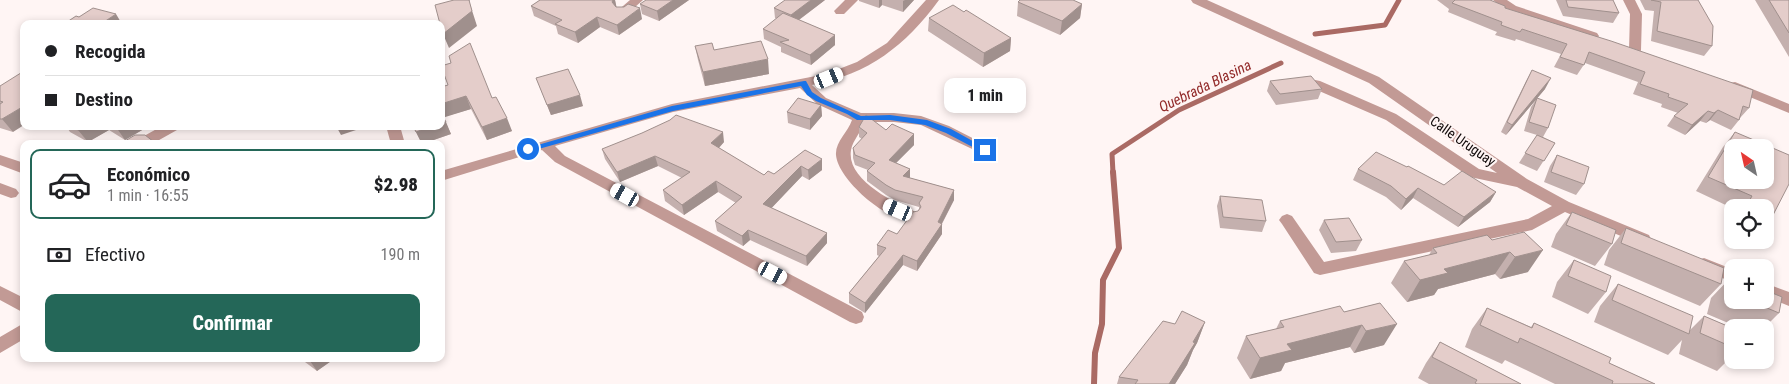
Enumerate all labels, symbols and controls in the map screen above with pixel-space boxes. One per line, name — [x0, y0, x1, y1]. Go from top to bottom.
text: Recogida — [75, 40, 146, 63]
water label: Quebrada Blasina — [1156, 56, 1254, 116]
car — [812, 65, 845, 91]
callout: 1 min — [944, 78, 1026, 112]
text: 1 min — [967, 86, 1003, 105]
text: Destino — [75, 88, 133, 111]
street label: Calle Uruguay — [1427, 113, 1499, 169]
route start — [517, 138, 539, 160]
route end — [974, 139, 996, 161]
north arrow — [1724, 139, 1774, 189]
map controls — [1724, 139, 1774, 369]
icon: car — [47, 162, 92, 207]
text: Económico — [107, 163, 190, 186]
text: $2.98 — [374, 173, 418, 196]
car — [608, 181, 641, 209]
text: 1 min · 16:55 — [107, 186, 189, 205]
car — [881, 197, 914, 223]
button: locate — [1724, 199, 1774, 249]
icon: cash — [45, 241, 73, 269]
text: Efectivo — [85, 243, 145, 266]
text: 190 m — [381, 245, 420, 264]
button: + — [1724, 259, 1774, 309]
car — [756, 260, 789, 286]
button: Confirmar — [45, 294, 420, 352]
button: − — [1724, 319, 1774, 369]

